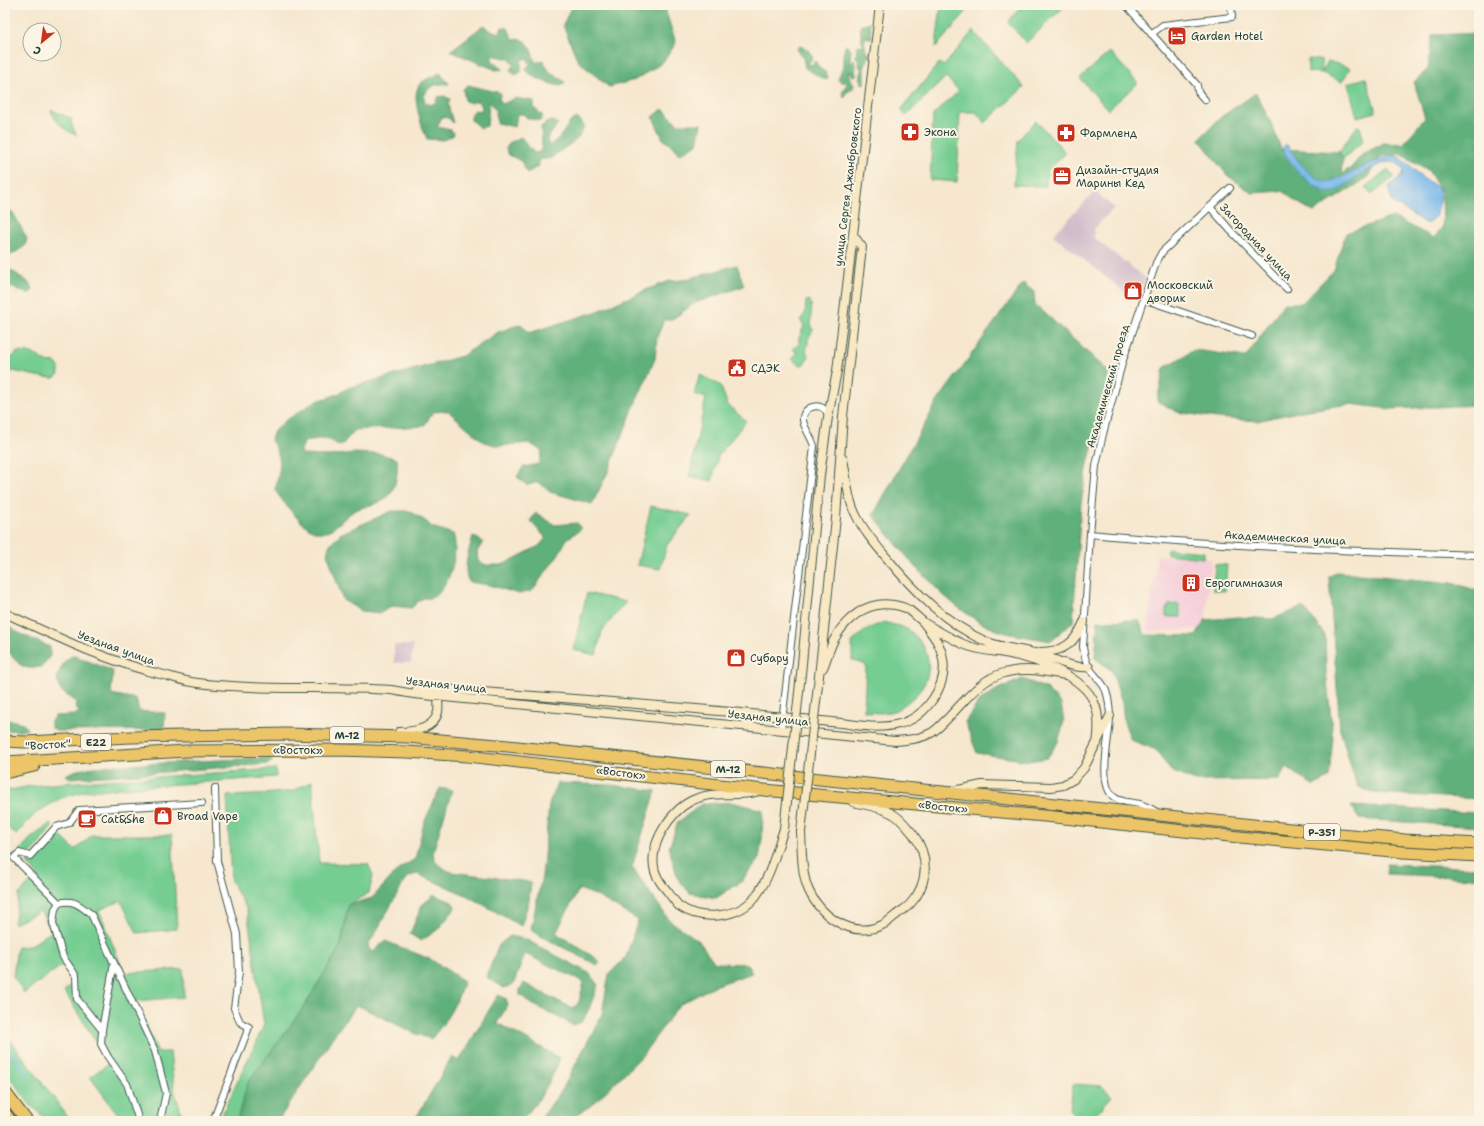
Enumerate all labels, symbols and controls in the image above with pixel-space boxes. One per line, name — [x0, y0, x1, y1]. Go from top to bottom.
north arrow — [22, 22, 62, 62]
hotel icon: Garden Hotel — [1166, 25, 1188, 47]
place label: Garden Hotel — [1191, 29, 1263, 44]
text: С — [31, 42, 44, 59]
street label: улица Сергея Джанбровского — [831, 106, 865, 267]
pharmacy icon: Экона — [899, 121, 921, 143]
pharmacy icon: Фармленд — [1055, 122, 1077, 144]
place label: Экона — [924, 125, 957, 140]
place label: Фармленд — [1080, 126, 1137, 141]
place label: Дизайн-студия Марины Кед — [1076, 163, 1159, 191]
office icon: Дизайн-студия Марины Кед — [1051, 165, 1073, 187]
street label: Загородная улица — [1216, 200, 1296, 284]
place label: Московский дворик — [1147, 278, 1213, 306]
shop icon: Московский дворик — [1122, 280, 1144, 302]
street label: Академический проезд — [1083, 322, 1133, 450]
public building icon: СДЭК — [726, 357, 748, 379]
place label: СДЭК — [751, 361, 780, 376]
street label: Академическая улица — [1224, 527, 1346, 549]
building icon: Еврогимназия — [1180, 572, 1202, 594]
place label: Еврогимназия — [1205, 576, 1283, 591]
street label: Уездная улица — [75, 627, 157, 669]
shop icon: Субару — [725, 647, 747, 669]
place label: Субару — [750, 651, 789, 666]
street label: Уездная улица — [405, 673, 487, 697]
street label: Уездная улица — [727, 706, 809, 730]
road number: М-12 — [330, 727, 364, 743]
road number: E22 — [81, 734, 111, 750]
street label: "Восток" — [25, 736, 71, 754]
street label: «Восток» — [273, 743, 323, 758]
road number: М-12 — [711, 761, 745, 777]
street label: «Восток» — [595, 763, 647, 784]
street label: «Восток» — [917, 797, 969, 817]
shop icon: Broad Vape — [152, 805, 174, 827]
cafe icon: Cat&She — [76, 808, 98, 830]
place label: Broad Vape — [177, 809, 238, 824]
place label: Cat&She — [101, 812, 145, 827]
road number: Р-351 — [1304, 824, 1340, 840]

